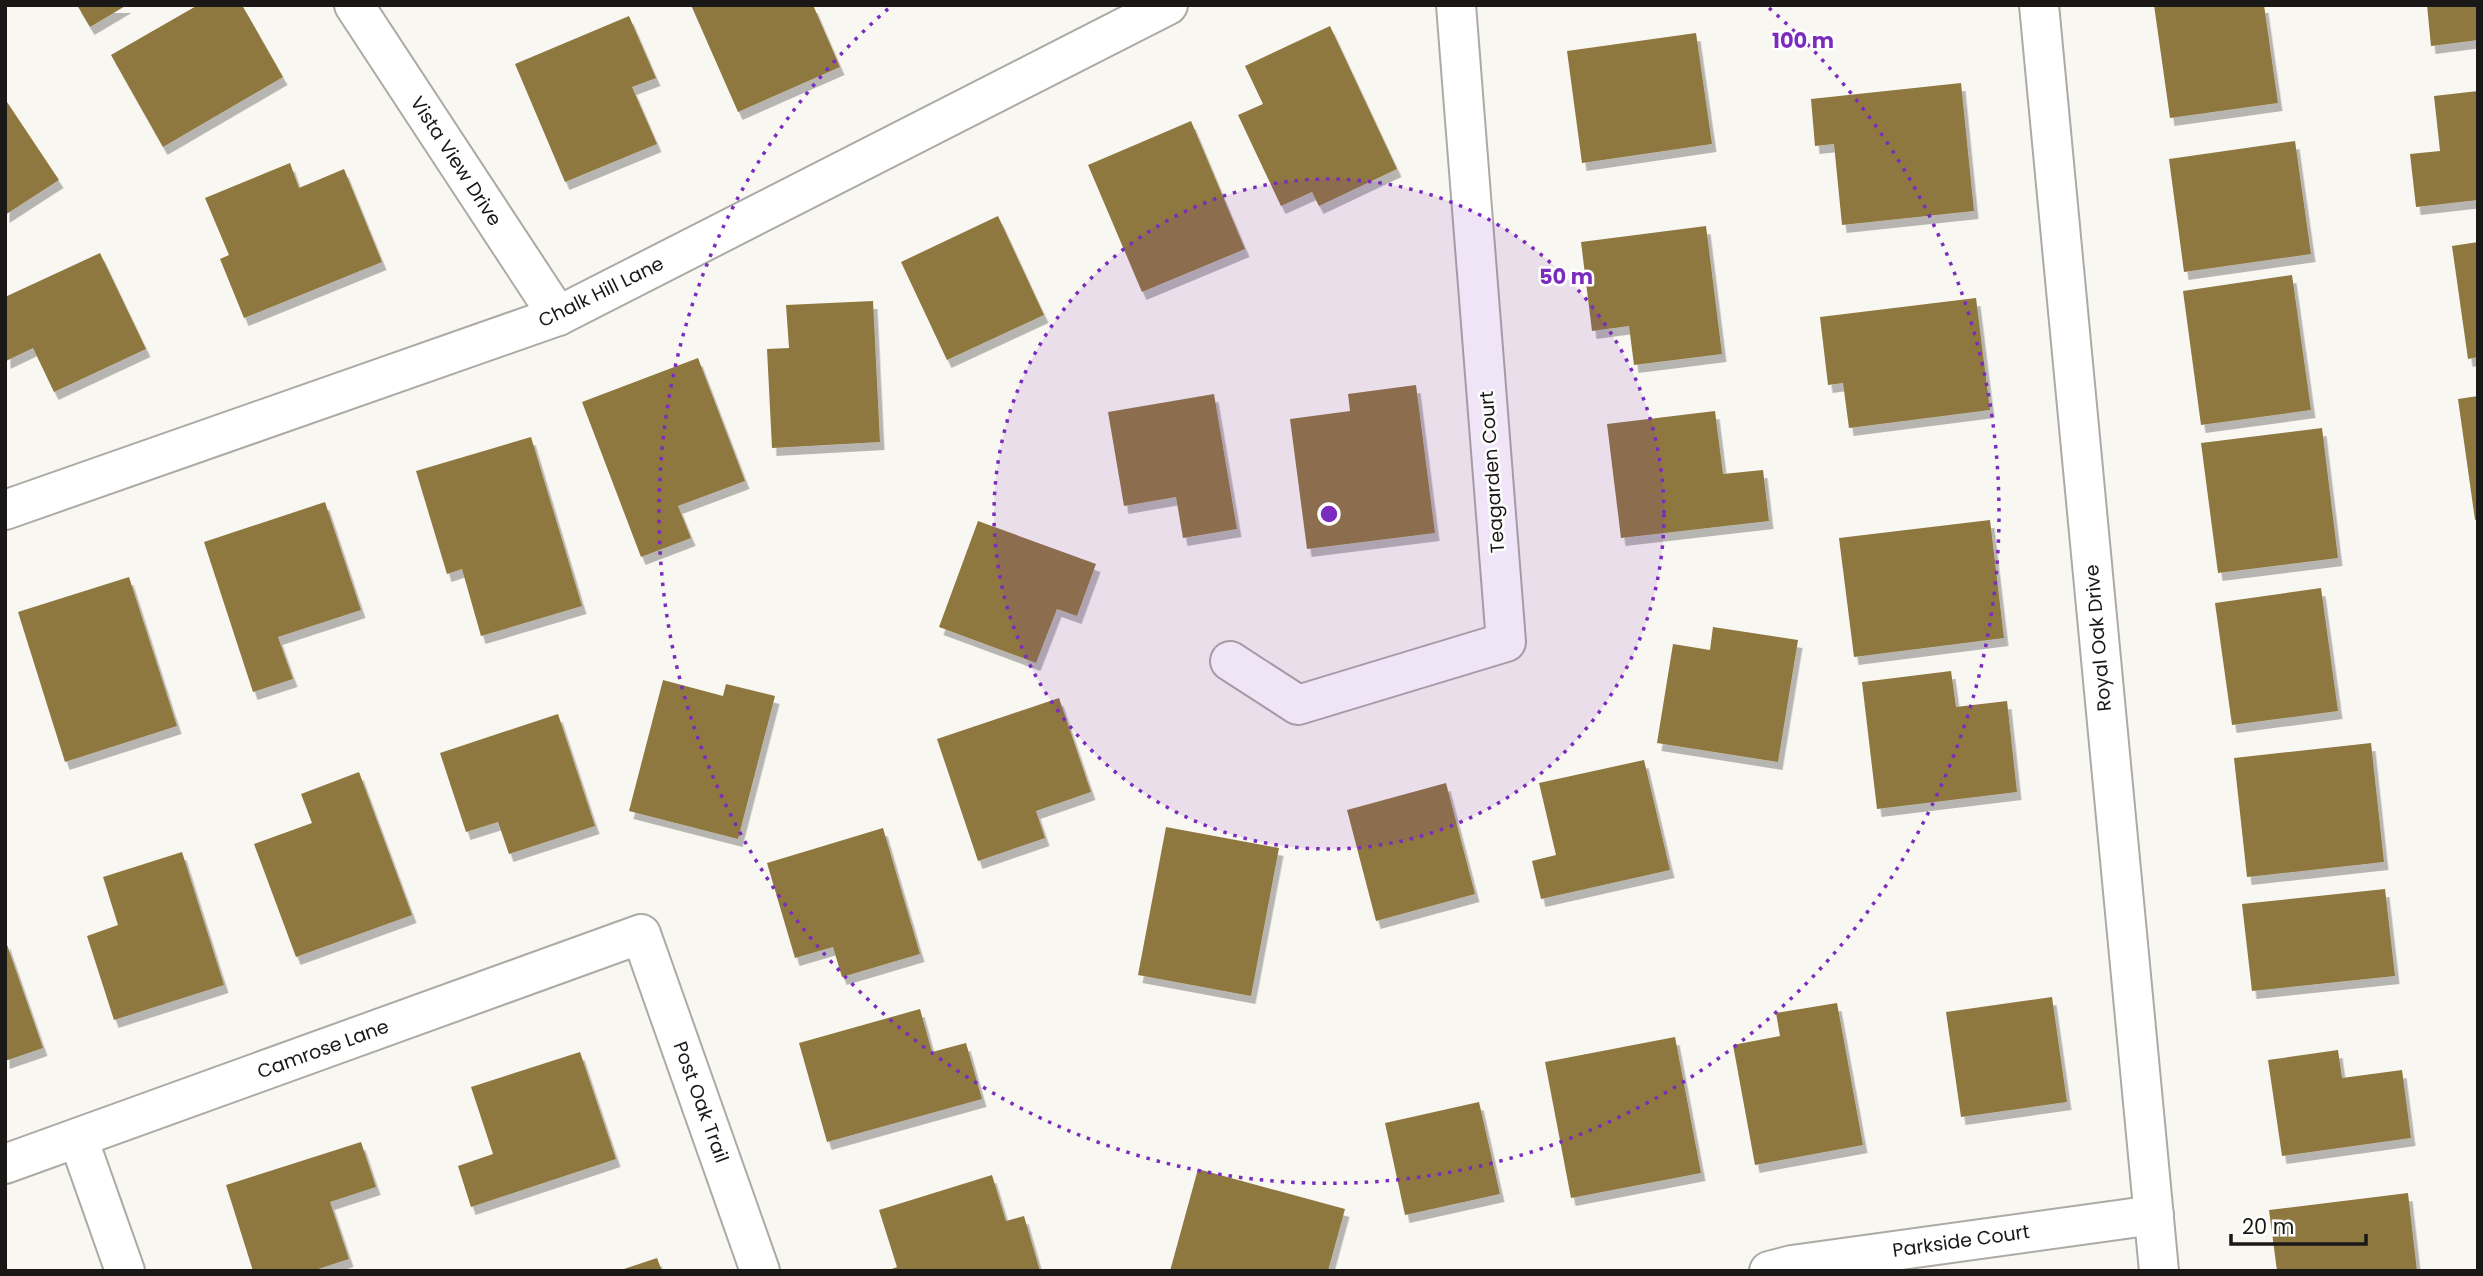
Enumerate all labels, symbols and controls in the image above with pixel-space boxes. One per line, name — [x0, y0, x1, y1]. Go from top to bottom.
text: 100 m — [1772, 26, 1834, 55]
street label: Vista View Drive — [404, 91, 508, 231]
street label: Chalk Hill Lane — [534, 250, 668, 334]
text: 50 m — [1539, 262, 1593, 291]
street label: Teagarden Court — [1473, 390, 1511, 554]
centre of rings — [1317, 502, 1341, 526]
street label: Royal Oak Drive — [2078, 563, 2118, 713]
street label: Camrose Lane — [253, 1013, 393, 1085]
street label: Post Oak Trail — [667, 1038, 735, 1166]
scale bar — [2231, 1202, 2366, 1246]
text: 20 m — [2242, 1212, 2295, 1241]
street label: Parkside Court — [1891, 1218, 2031, 1264]

